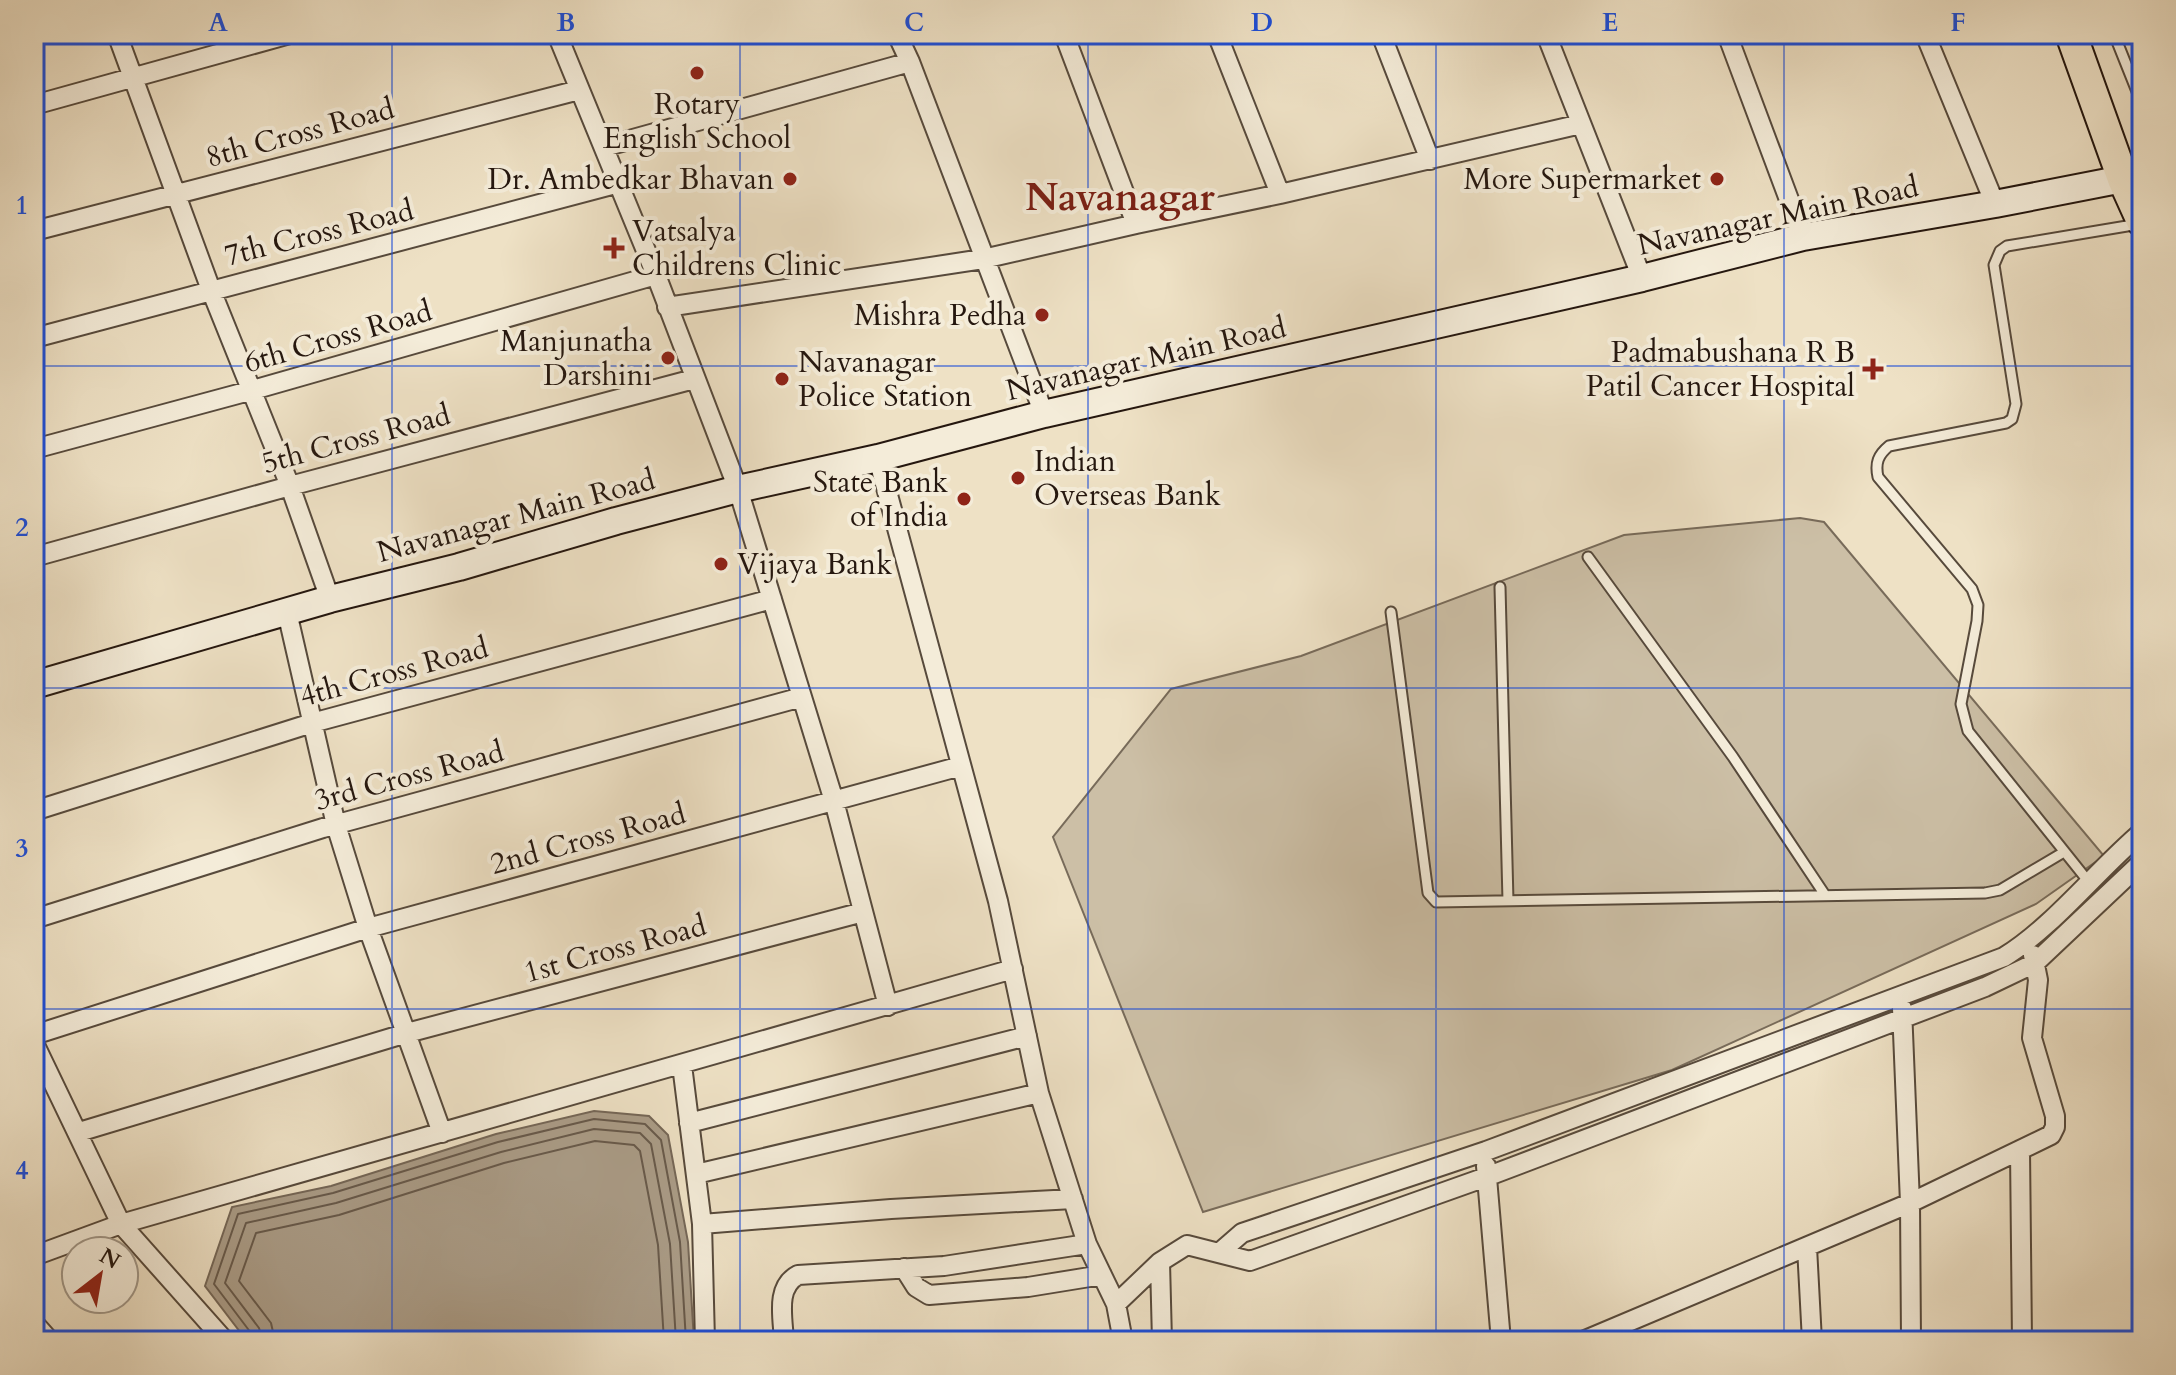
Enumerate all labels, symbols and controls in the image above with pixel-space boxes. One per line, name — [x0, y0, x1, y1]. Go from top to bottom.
text: A — [208, 5, 228, 40]
text: B — [557, 5, 575, 40]
text: C — [904, 5, 924, 40]
text: D — [1251, 5, 1273, 40]
text: E — [1602, 5, 1618, 40]
text: F — [1950, 5, 1966, 40]
marker: Rotary English School — [688, 64, 706, 82]
place label: Rotary English School — [603, 84, 791, 159]
street label: 8th Cross Road — [201, 88, 399, 178]
place label: Dr. Ambedkar Bhavan — [488, 159, 774, 200]
place label: More Supermarket — [1463, 159, 1702, 200]
street label: Navanagar Main Road — [1634, 166, 1922, 266]
marker: Dr. Ambedkar Bhavan — [781, 170, 799, 188]
marker: More Supermarket — [1708, 170, 1726, 188]
district label: Navanagar — [1025, 172, 1216, 224]
text: 1 — [15, 188, 29, 223]
street label: 7th Cross Road — [220, 190, 418, 276]
place label: Vatsalya Childrens Clinic — [632, 211, 841, 286]
marker: Vatsalya Childrens Clinic — [603, 237, 625, 259]
street label: 6th Cross Road — [239, 291, 437, 383]
place label: Mishra Pedha — [854, 295, 1026, 336]
marker: Mishra Pedha — [1033, 306, 1051, 324]
street label: Navanagar Main Road — [1002, 307, 1290, 411]
place label: Manjunatha Darshini — [500, 321, 652, 396]
place label: Padmabushana R B Patil Cancer Hospital — [1586, 332, 1855, 407]
place label: Navanagar Police Station — [798, 342, 972, 417]
marker: Manjunatha Darshini — [659, 349, 677, 367]
marker: Padmabushana R B Patil Cancer Hospital — [1862, 358, 1884, 380]
marker: Navanagar Police Station — [773, 370, 791, 388]
street label: 5th Cross Road — [257, 394, 455, 484]
place label: Indian Overseas Bank — [1034, 441, 1221, 516]
street label: Navanagar Main Road — [372, 459, 660, 573]
place label: State Bank of India — [813, 462, 948, 537]
marker: Indian Overseas Bank — [1009, 469, 1027, 487]
marker: State Bank of India — [955, 490, 973, 508]
text: 2 — [15, 510, 29, 545]
place label: Vijaya Bank — [737, 544, 892, 585]
marker: Vijaya Bank — [712, 555, 730, 573]
street label: 4th Cross Road — [295, 627, 493, 717]
street label: 3rd Cross Road — [310, 731, 508, 821]
street label: 2nd Cross Road — [486, 793, 690, 885]
text: 3 — [15, 831, 29, 866]
street label: 1st Cross Road — [519, 905, 711, 993]
text: 4 — [15, 1153, 29, 1188]
north arrow — [60, 1235, 140, 1315]
text: N — [94, 1241, 126, 1276]

